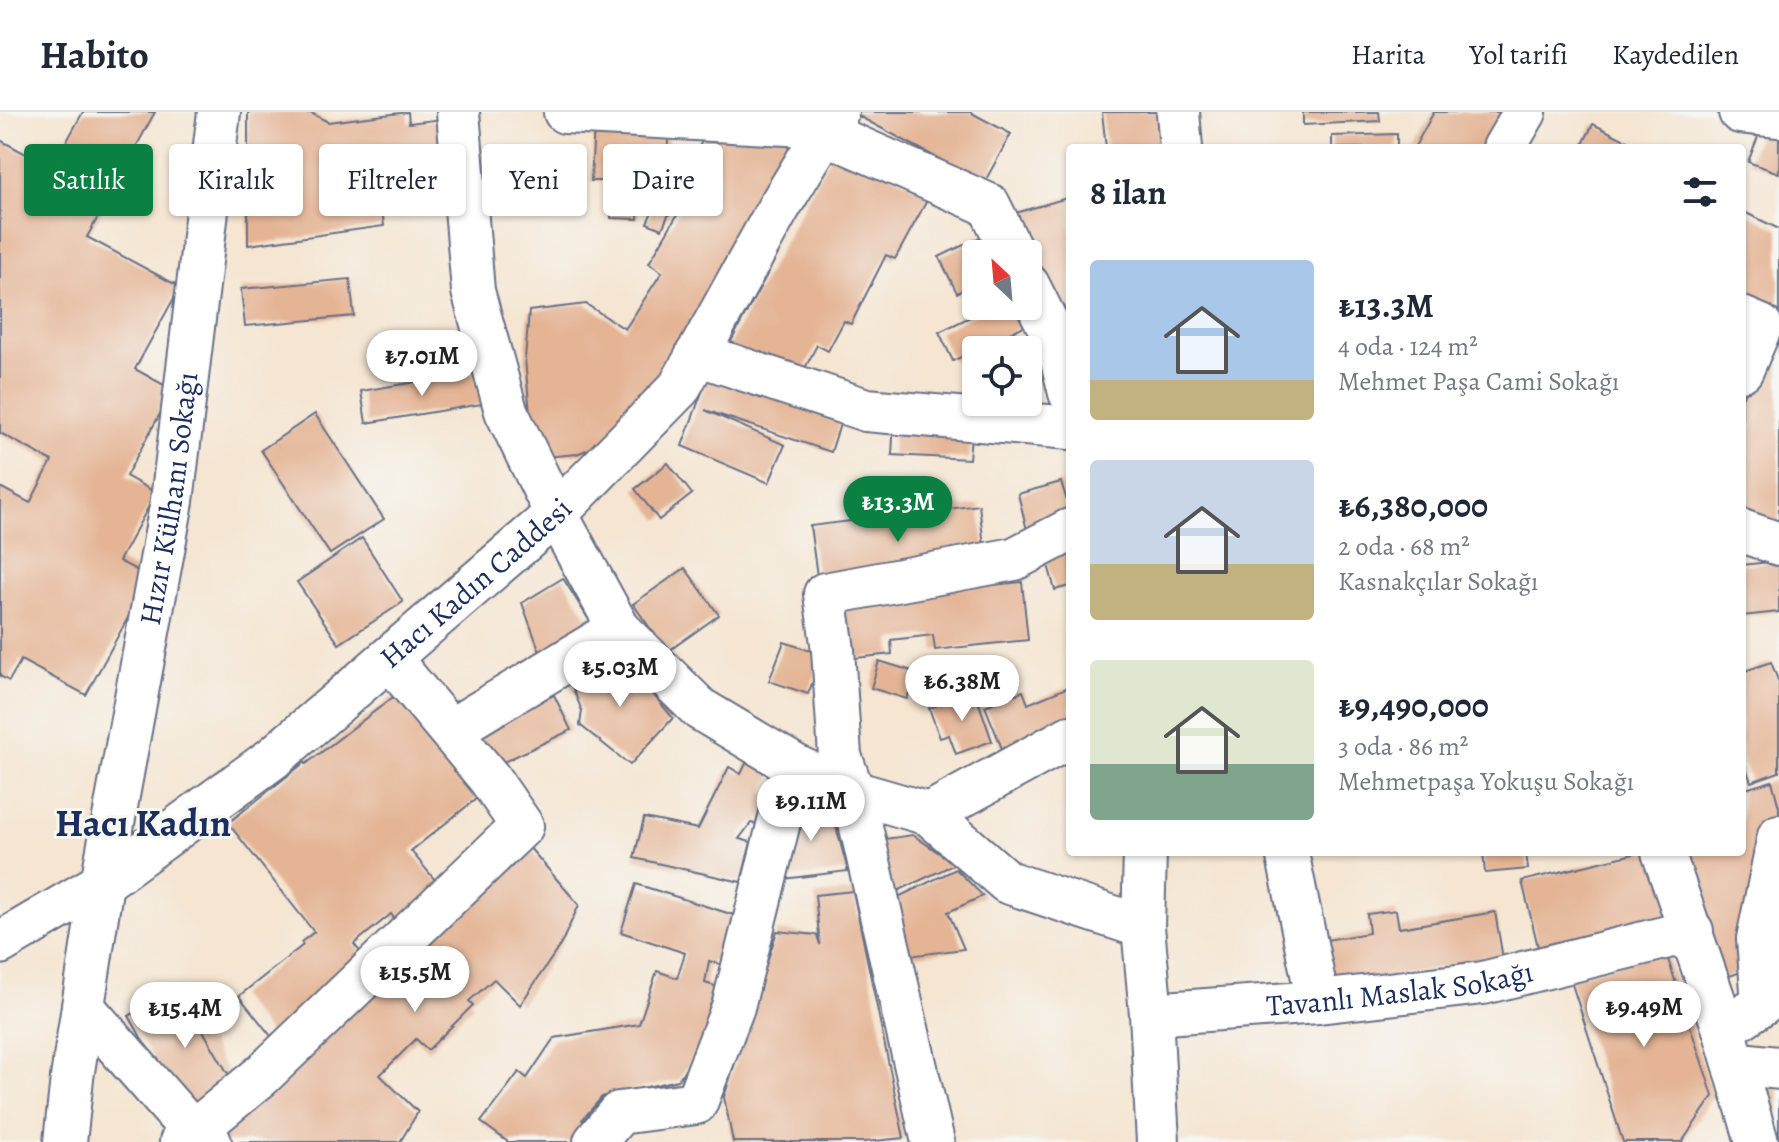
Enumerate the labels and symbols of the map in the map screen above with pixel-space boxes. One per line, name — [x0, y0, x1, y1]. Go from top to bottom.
north arrow — [962, 240, 1042, 320]
pin: ₺7.01M — [357, 330, 487, 398]
street label: Hızır Külhanı Sokağı — [130, 370, 207, 628]
pin: ₺13.3M — [833, 476, 963, 544]
street label: Hacı Kadın Caddesi — [371, 489, 581, 677]
pin: ₺5.03M — [555, 641, 685, 709]
pin: ₺6.38M — [897, 655, 1027, 723]
pin: ₺9.11M — [746, 775, 876, 843]
district label: Hacı Kadın — [55, 797, 231, 849]
pin: ₺15.5M — [350, 946, 480, 1014]
street label: Tavanlı Maslak Sokağı — [1265, 951, 1537, 1026]
pin: ₺9.49M — [1579, 981, 1709, 1049]
pin: ₺15.4M — [120, 982, 250, 1050]

